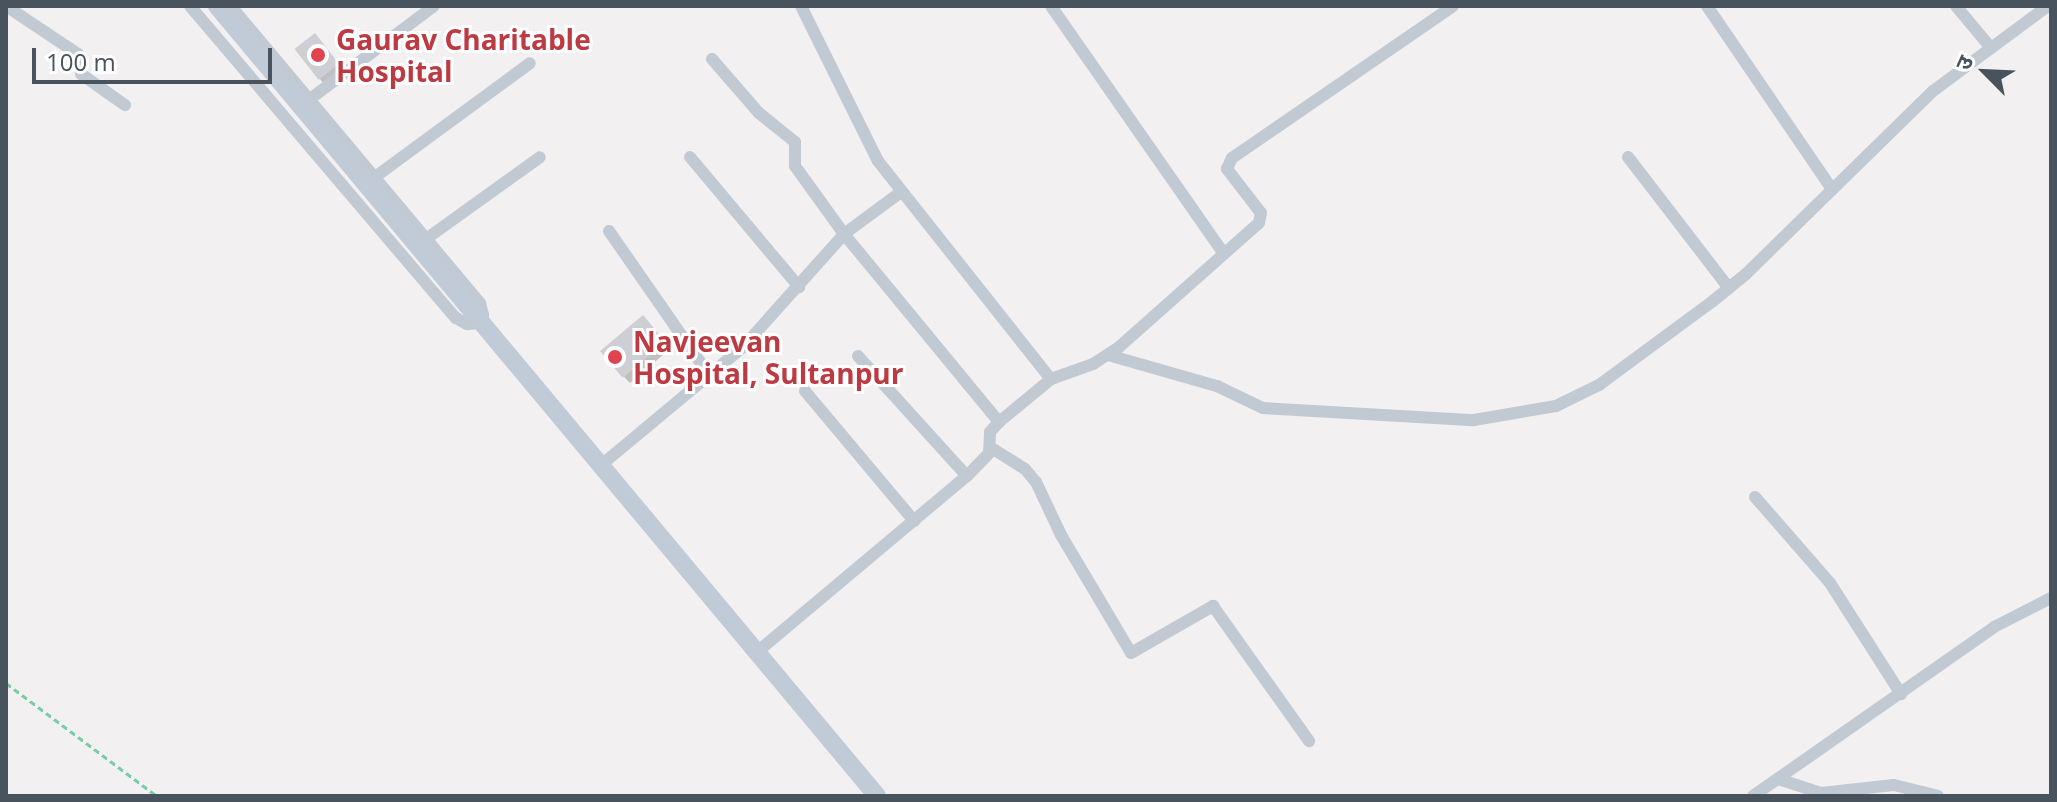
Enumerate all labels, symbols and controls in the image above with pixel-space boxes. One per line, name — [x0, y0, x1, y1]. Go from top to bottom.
place label: Gaurav Charitable Hospital — [336, 22, 591, 88]
scale bar — [36, 32, 276, 82]
north arrow — [1945, 32, 2025, 112]
marker: Gaurav Charitable Hospital — [307, 44, 329, 66]
text: 100 m — [46, 45, 116, 78]
text: उ — [1947, 50, 1979, 74]
place label: Navjeevan Hospital, Sultanpur — [633, 324, 903, 390]
marker: Navjeevan Hospital, Sultanpur — [604, 346, 626, 368]

